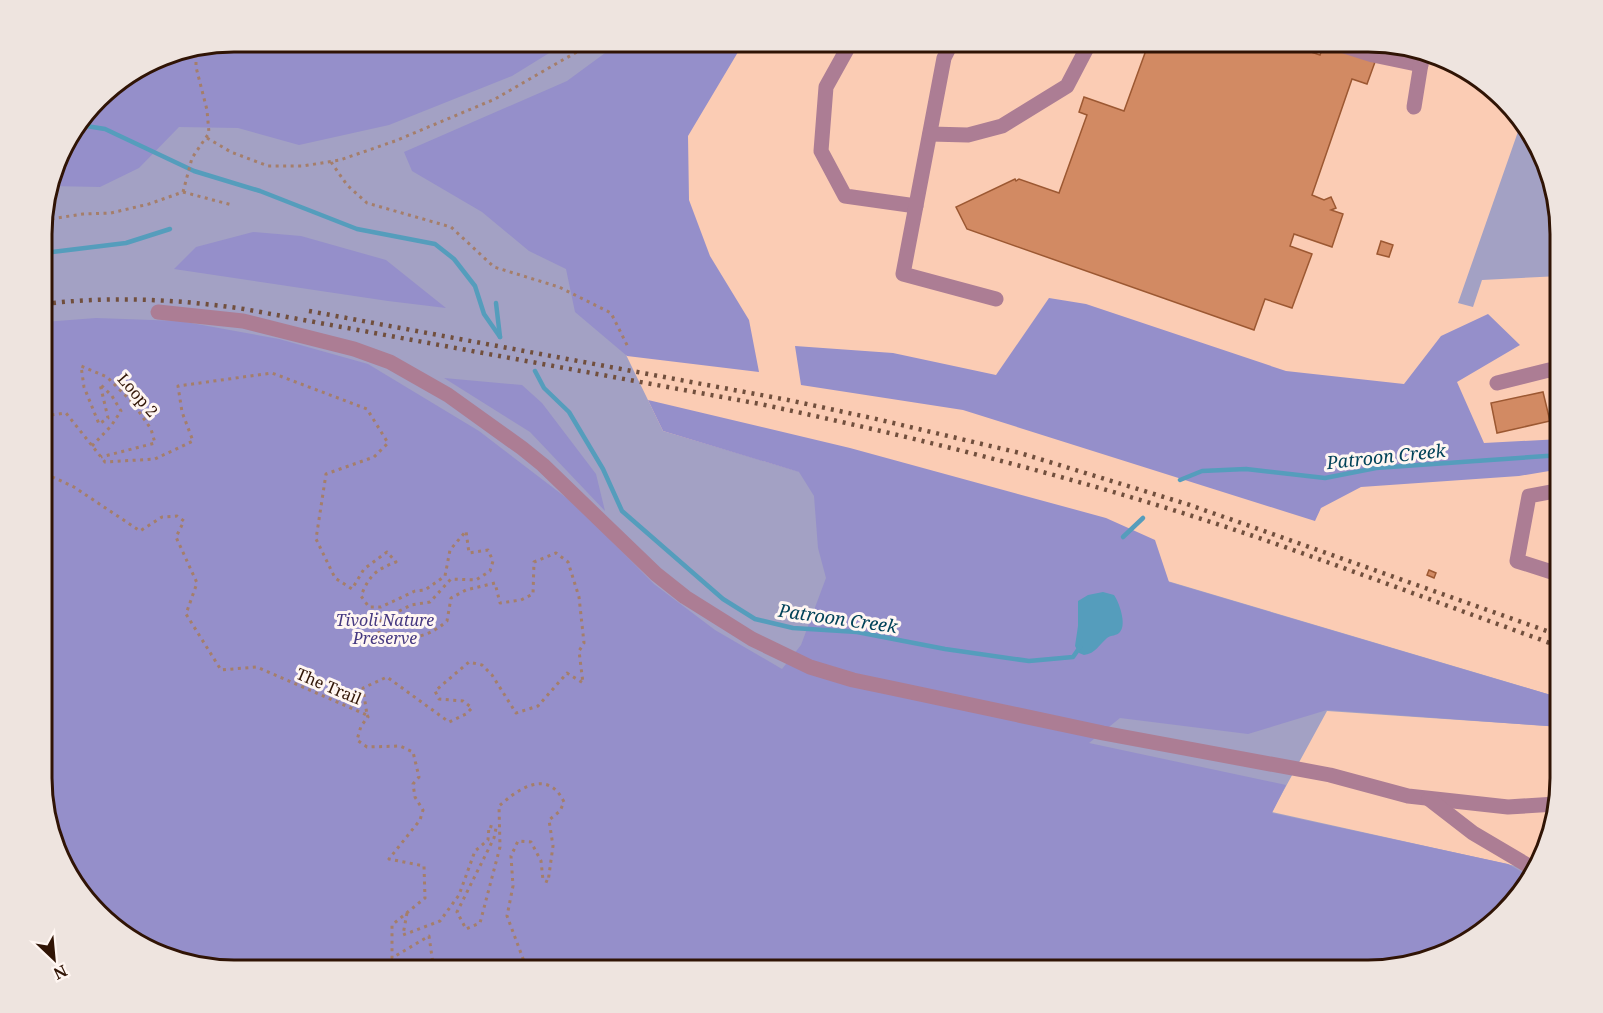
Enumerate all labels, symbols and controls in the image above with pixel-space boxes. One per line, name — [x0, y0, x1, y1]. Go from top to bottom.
street label: Loop 2 — [113, 368, 163, 422]
water label: Patroon Creek — [1324, 438, 1448, 474]
water label: Patroon Creek — [776, 598, 900, 638]
park label: Tivoli Nature Preserve — [336, 609, 434, 649]
street label: The Trail — [293, 662, 365, 710]
north arrow — [24, 929, 84, 989]
text: N — [50, 960, 71, 985]

